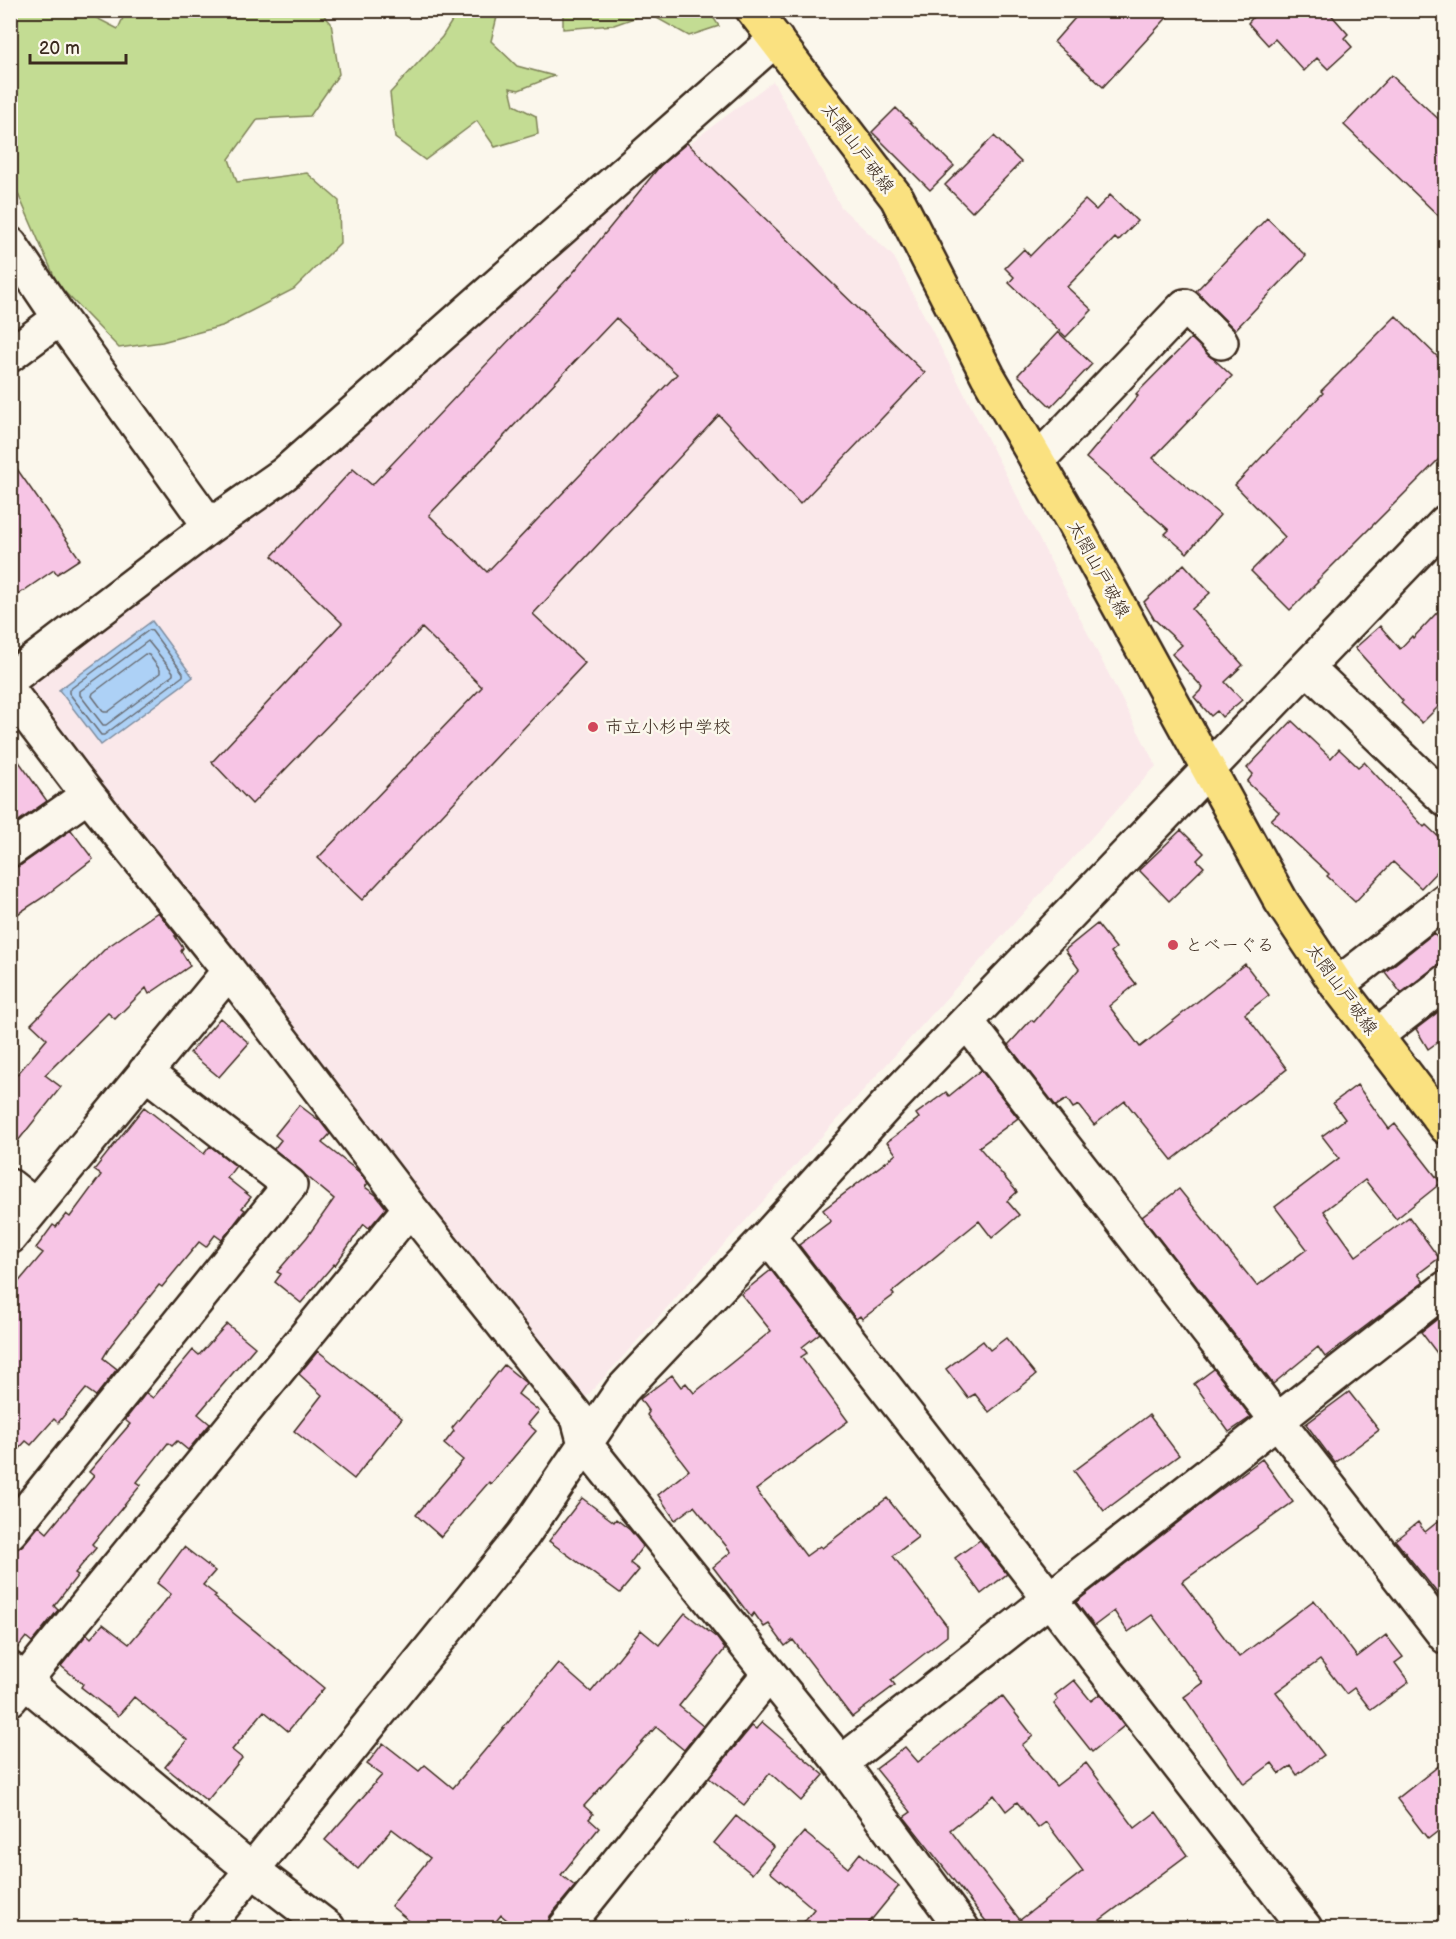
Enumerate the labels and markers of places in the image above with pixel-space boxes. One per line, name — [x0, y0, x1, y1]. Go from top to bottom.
place label: 市立小杉中学校 — [605, 717, 731, 738]
marker: 市立小杉中学校 — [586, 720, 600, 734]
place label: とべーぐる — [1185, 935, 1275, 956]
marker: とべーぐる — [1166, 938, 1180, 952]

